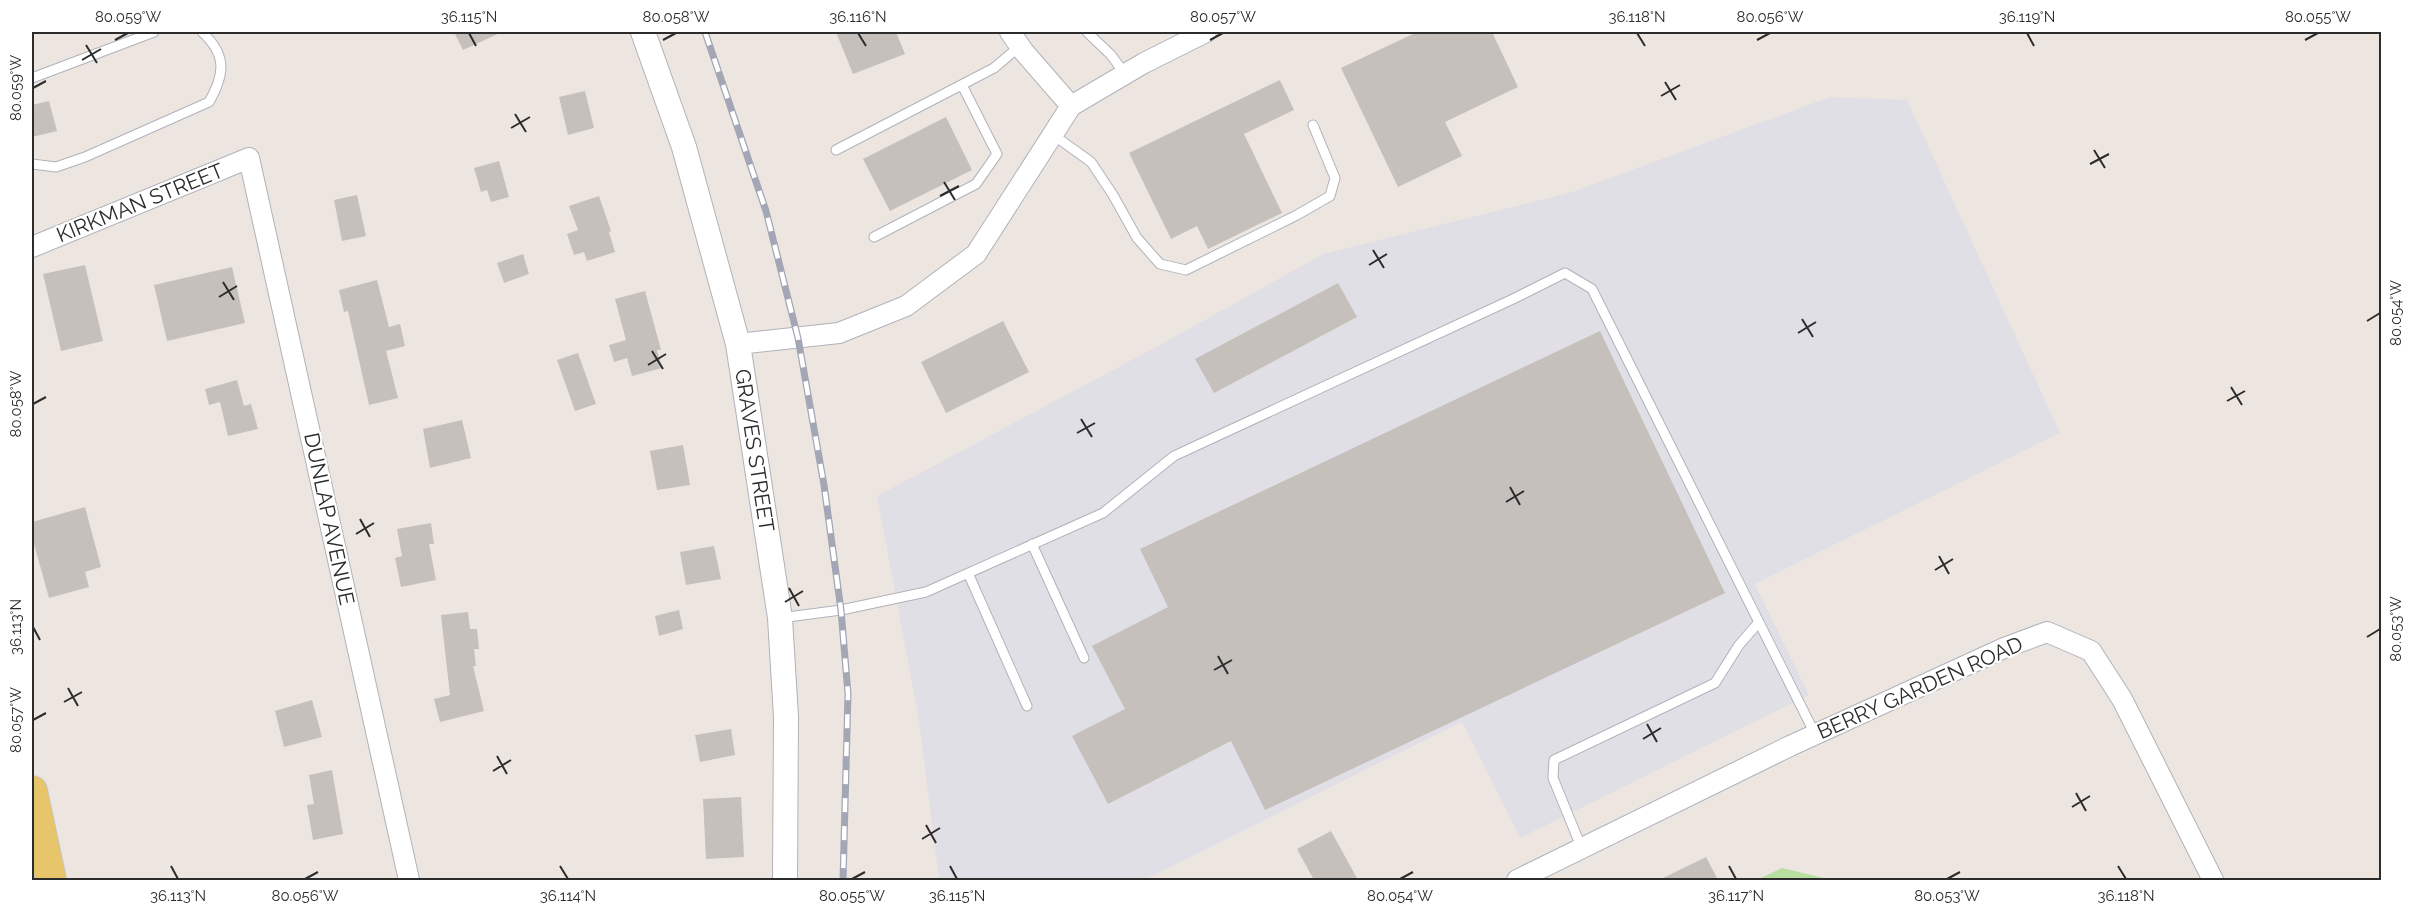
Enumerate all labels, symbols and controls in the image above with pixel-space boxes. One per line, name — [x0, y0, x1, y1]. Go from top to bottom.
text: 80.059°W — [95, 8, 161, 26]
text: 36.115°N — [441, 8, 497, 26]
text: 80.058°W — [643, 8, 710, 26]
text: 36.116°N — [829, 8, 887, 26]
text: 80.057°W — [1190, 8, 1256, 26]
text: 36.118°N — [1608, 8, 1666, 26]
text: 80.056°W — [1737, 8, 1804, 26]
text: 36.119°N — [1999, 8, 2055, 26]
text: 80.055°W — [2285, 8, 2351, 26]
text: 80.059°W — [7, 55, 25, 121]
street label: KIRKMAN STREET — [53, 158, 227, 247]
text: 80.054°W — [2387, 280, 2405, 346]
street label: GRAVES STREET — [730, 367, 780, 534]
text: 80.058°W — [7, 370, 25, 437]
street label: DUNLAP AVENUE — [299, 430, 360, 607]
text: 80.053°W — [2387, 596, 2405, 662]
text: 36.113°N — [7, 599, 25, 655]
street label: BERRY GARDEN ROAD — [1813, 631, 2026, 744]
text: 80.057°W — [7, 687, 25, 753]
text: 36.113°N — [150, 887, 206, 905]
text: 80.056°W — [272, 887, 339, 905]
text: 36.114°N — [540, 887, 596, 905]
text: 80.055°W — [819, 887, 885, 905]
text: 36.115°N — [929, 887, 985, 905]
text: 80.054°W — [1367, 887, 1433, 905]
text: 36.117°N — [1708, 887, 1764, 905]
text: 80.053°W — [1914, 887, 1980, 905]
text: 36.118°N — [2097, 887, 2155, 905]

